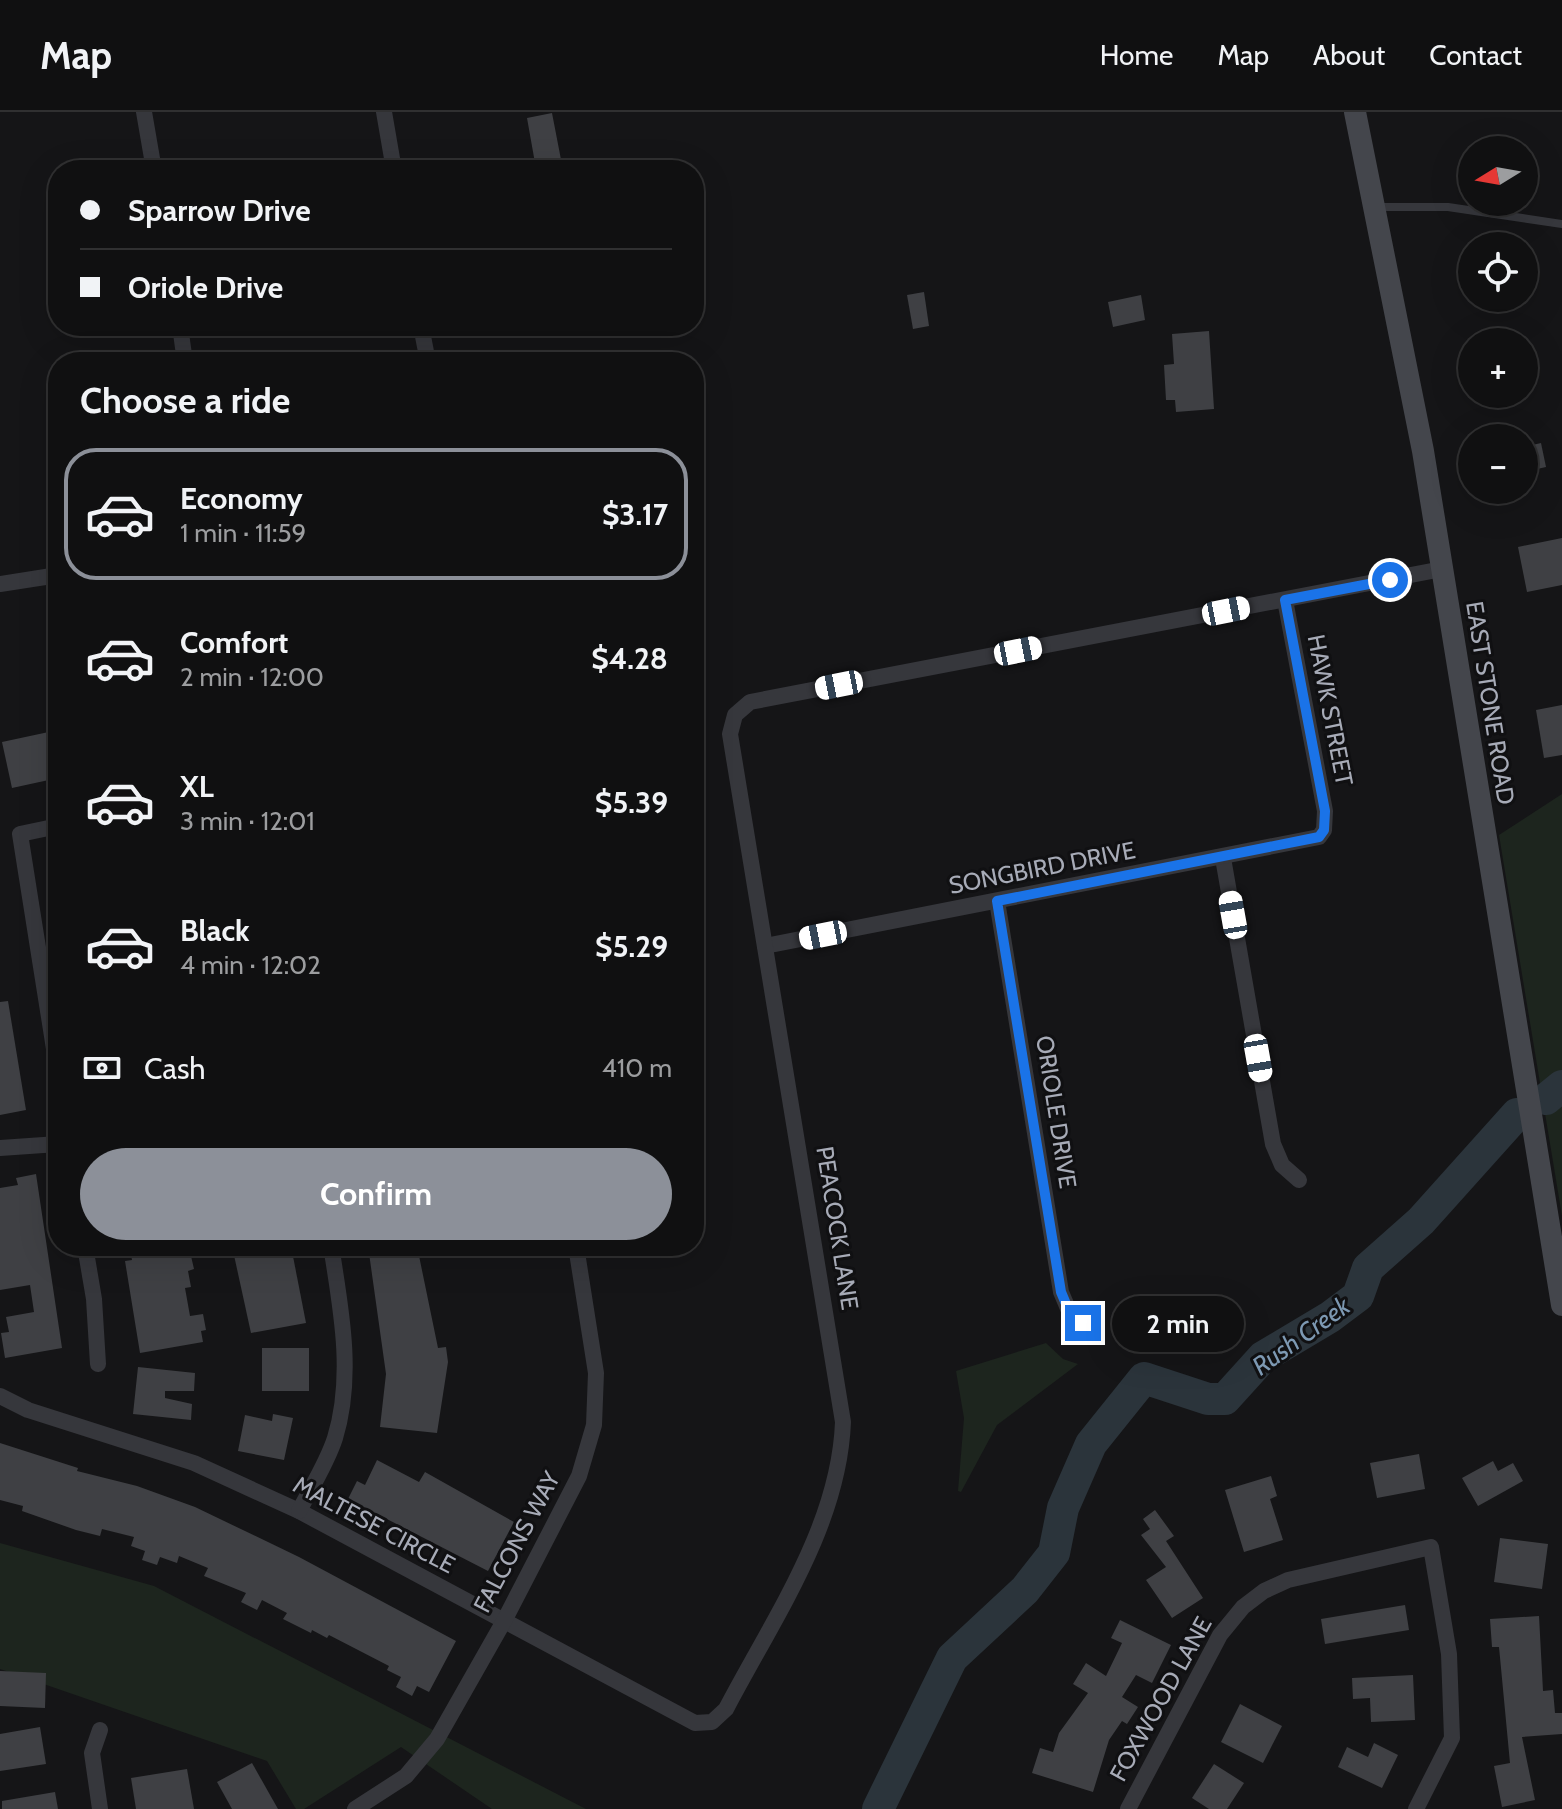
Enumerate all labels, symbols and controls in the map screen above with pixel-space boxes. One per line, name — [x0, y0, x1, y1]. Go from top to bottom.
text: Map — [40, 32, 112, 79]
text: Home — [1100, 38, 1173, 72]
text: Map — [1217, 38, 1269, 72]
text: About — [1313, 38, 1385, 72]
text: Contact — [1429, 38, 1522, 72]
north arrow — [1458, 136, 1538, 216]
map controls — [1458, 136, 1538, 504]
text: Sparrow Drive — [128, 192, 311, 229]
button: locate — [1458, 232, 1538, 312]
text: Oriole Drive — [128, 269, 283, 306]
button: + — [1458, 328, 1538, 408]
text: Choose a ride — [80, 378, 290, 422]
button: − — [1458, 424, 1538, 504]
icon: car — [84, 478, 156, 550]
text: Economy — [180, 480, 303, 517]
text: $3.17 — [602, 496, 668, 533]
text: 1 min · 11:59 — [180, 517, 306, 549]
route start — [1372, 562, 1408, 598]
car — [1200, 595, 1252, 627]
street label: EAST STONE ROAD — [1460, 599, 1521, 807]
icon: car — [84, 622, 156, 694]
text: Comfort — [180, 624, 288, 661]
street label: HAWK STREET — [1302, 632, 1359, 788]
car — [992, 635, 1044, 667]
text: $4.28 — [591, 640, 668, 677]
text: 2 min · 12:00 — [180, 661, 324, 693]
car — [813, 669, 865, 701]
icon: car — [84, 766, 156, 838]
text: XL — [180, 768, 214, 805]
text: $5.39 — [595, 784, 668, 821]
text: 3 min · 12:01 — [180, 805, 315, 837]
street label: SONGBIRD DRIVE — [946, 835, 1138, 900]
car — [1217, 889, 1249, 941]
icon: car — [84, 910, 156, 982]
text: Black — [180, 912, 250, 949]
car — [797, 919, 849, 951]
text: $5.29 — [595, 928, 668, 965]
text: 4 min · 12:02 — [180, 949, 321, 981]
car — [1242, 1032, 1274, 1084]
street label: ORIOLE DRIVE — [1030, 1033, 1083, 1190]
icon: cash — [80, 1046, 124, 1090]
text: Cash — [144, 1050, 206, 1087]
text: 410 m — [602, 1052, 672, 1084]
street label: PEACOCK LANE — [810, 1144, 865, 1312]
button: Confirm — [80, 1148, 672, 1240]
water label: Rush Creek — [1246, 1289, 1357, 1382]
callout: 2 min — [1111, 1295, 1243, 1351]
route end — [1065, 1305, 1101, 1341]
text: 2 min — [1147, 1308, 1209, 1340]
street label: FALCONS WAY — [467, 1466, 566, 1617]
street label: MALTESE CIRCLE — [288, 1470, 460, 1579]
street label: FOXWOOD LANE — [1103, 1611, 1218, 1786]

